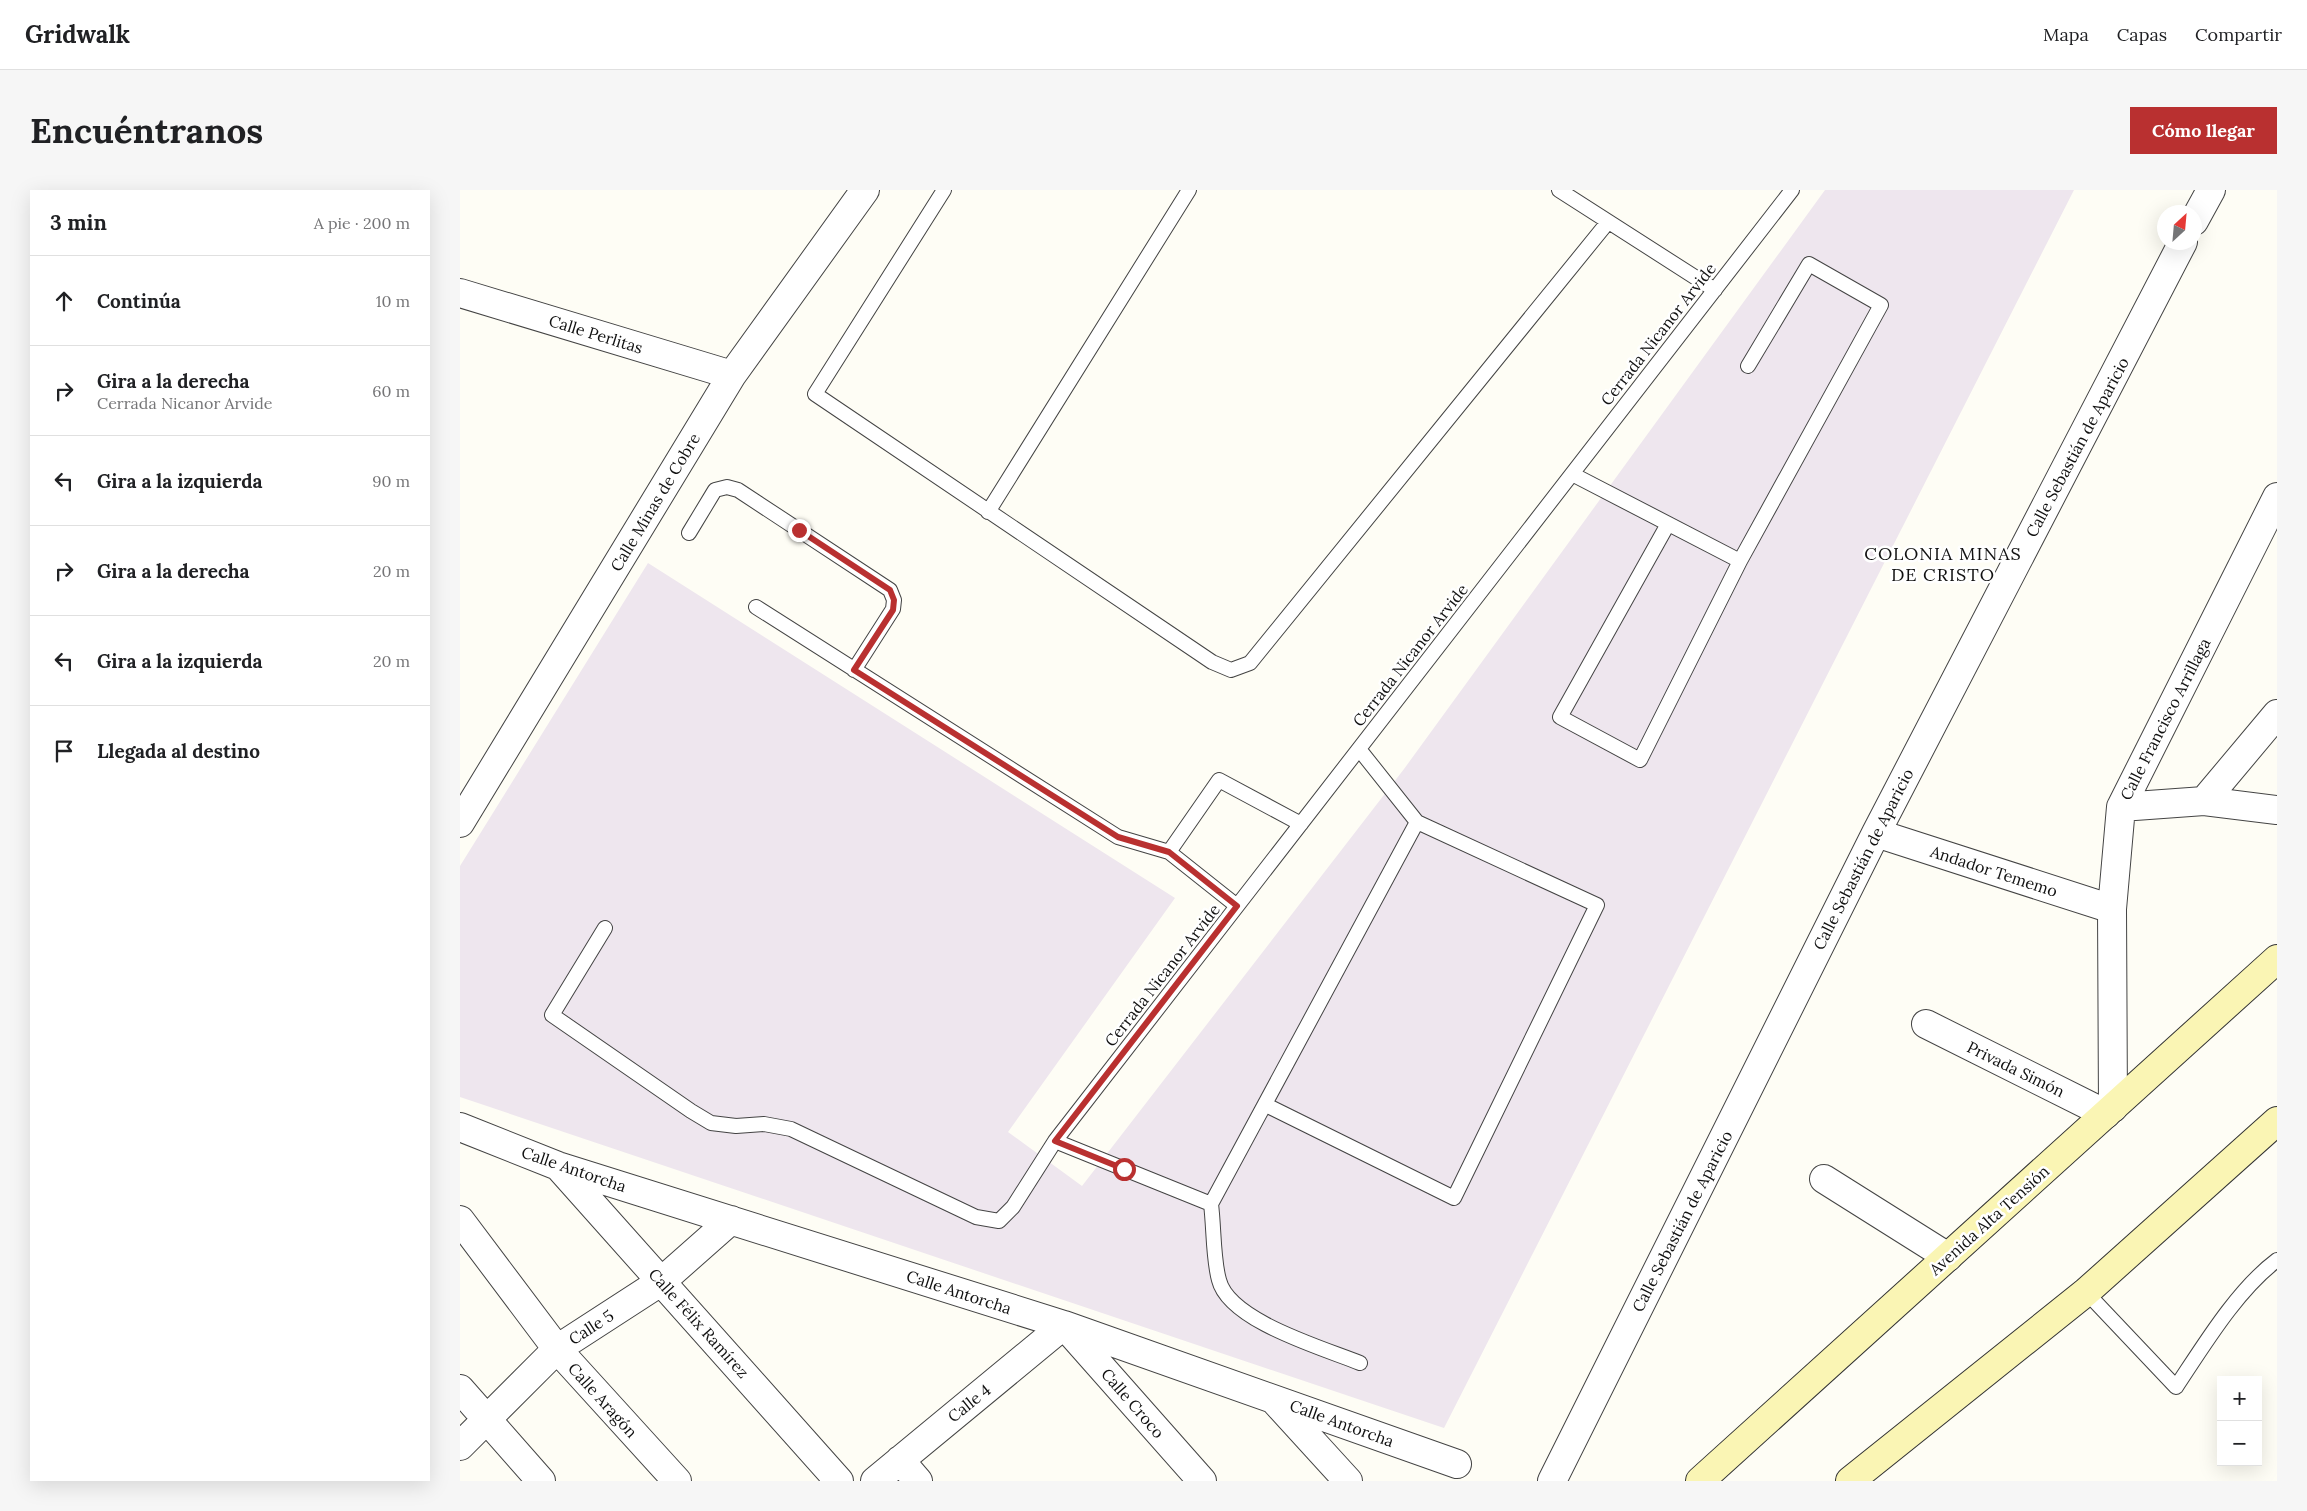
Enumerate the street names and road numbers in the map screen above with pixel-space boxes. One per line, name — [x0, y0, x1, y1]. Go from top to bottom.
street label: Cerrada Nicanor Arvide — [1596, 258, 1720, 409]
street label: Calle Perlitas — [547, 310, 645, 358]
street label: Calle Sebastián de Aparicio — [2021, 354, 2133, 540]
street label: Calle Minas de Cobre — [606, 429, 704, 575]
street label: Cerrada Nicanor Arvide — [1348, 579, 1472, 730]
street label: Calle Francisco Arrillaga — [2115, 635, 2215, 803]
street label: Calle Sebastián de Aparicio — [1809, 765, 1917, 953]
street label: Andador Tememo — [1927, 841, 2060, 901]
street label: Cerrada Nicanor Arvide — [1100, 899, 1224, 1050]
street label: Privada Simón — [1964, 1037, 2068, 1101]
street label: Calle Sebastián de Aparicio — [1628, 1127, 1736, 1315]
street label: Calle Antorcha — [519, 1142, 629, 1196]
street label: Avenida Alta Tensión — [1924, 1161, 2053, 1280]
street label: Calle Félix Ramírez — [645, 1264, 753, 1382]
street label: Calle Antorcha — [904, 1266, 1014, 1318]
street label: Calle 5 — [565, 1305, 617, 1349]
street label: Calle Aragón — [564, 1358, 642, 1442]
street label: Calle Croco — [1097, 1364, 1169, 1442]
street label: Calle 4 — [943, 1379, 995, 1426]
street label: Calle Antorcha — [1287, 1395, 1397, 1451]

